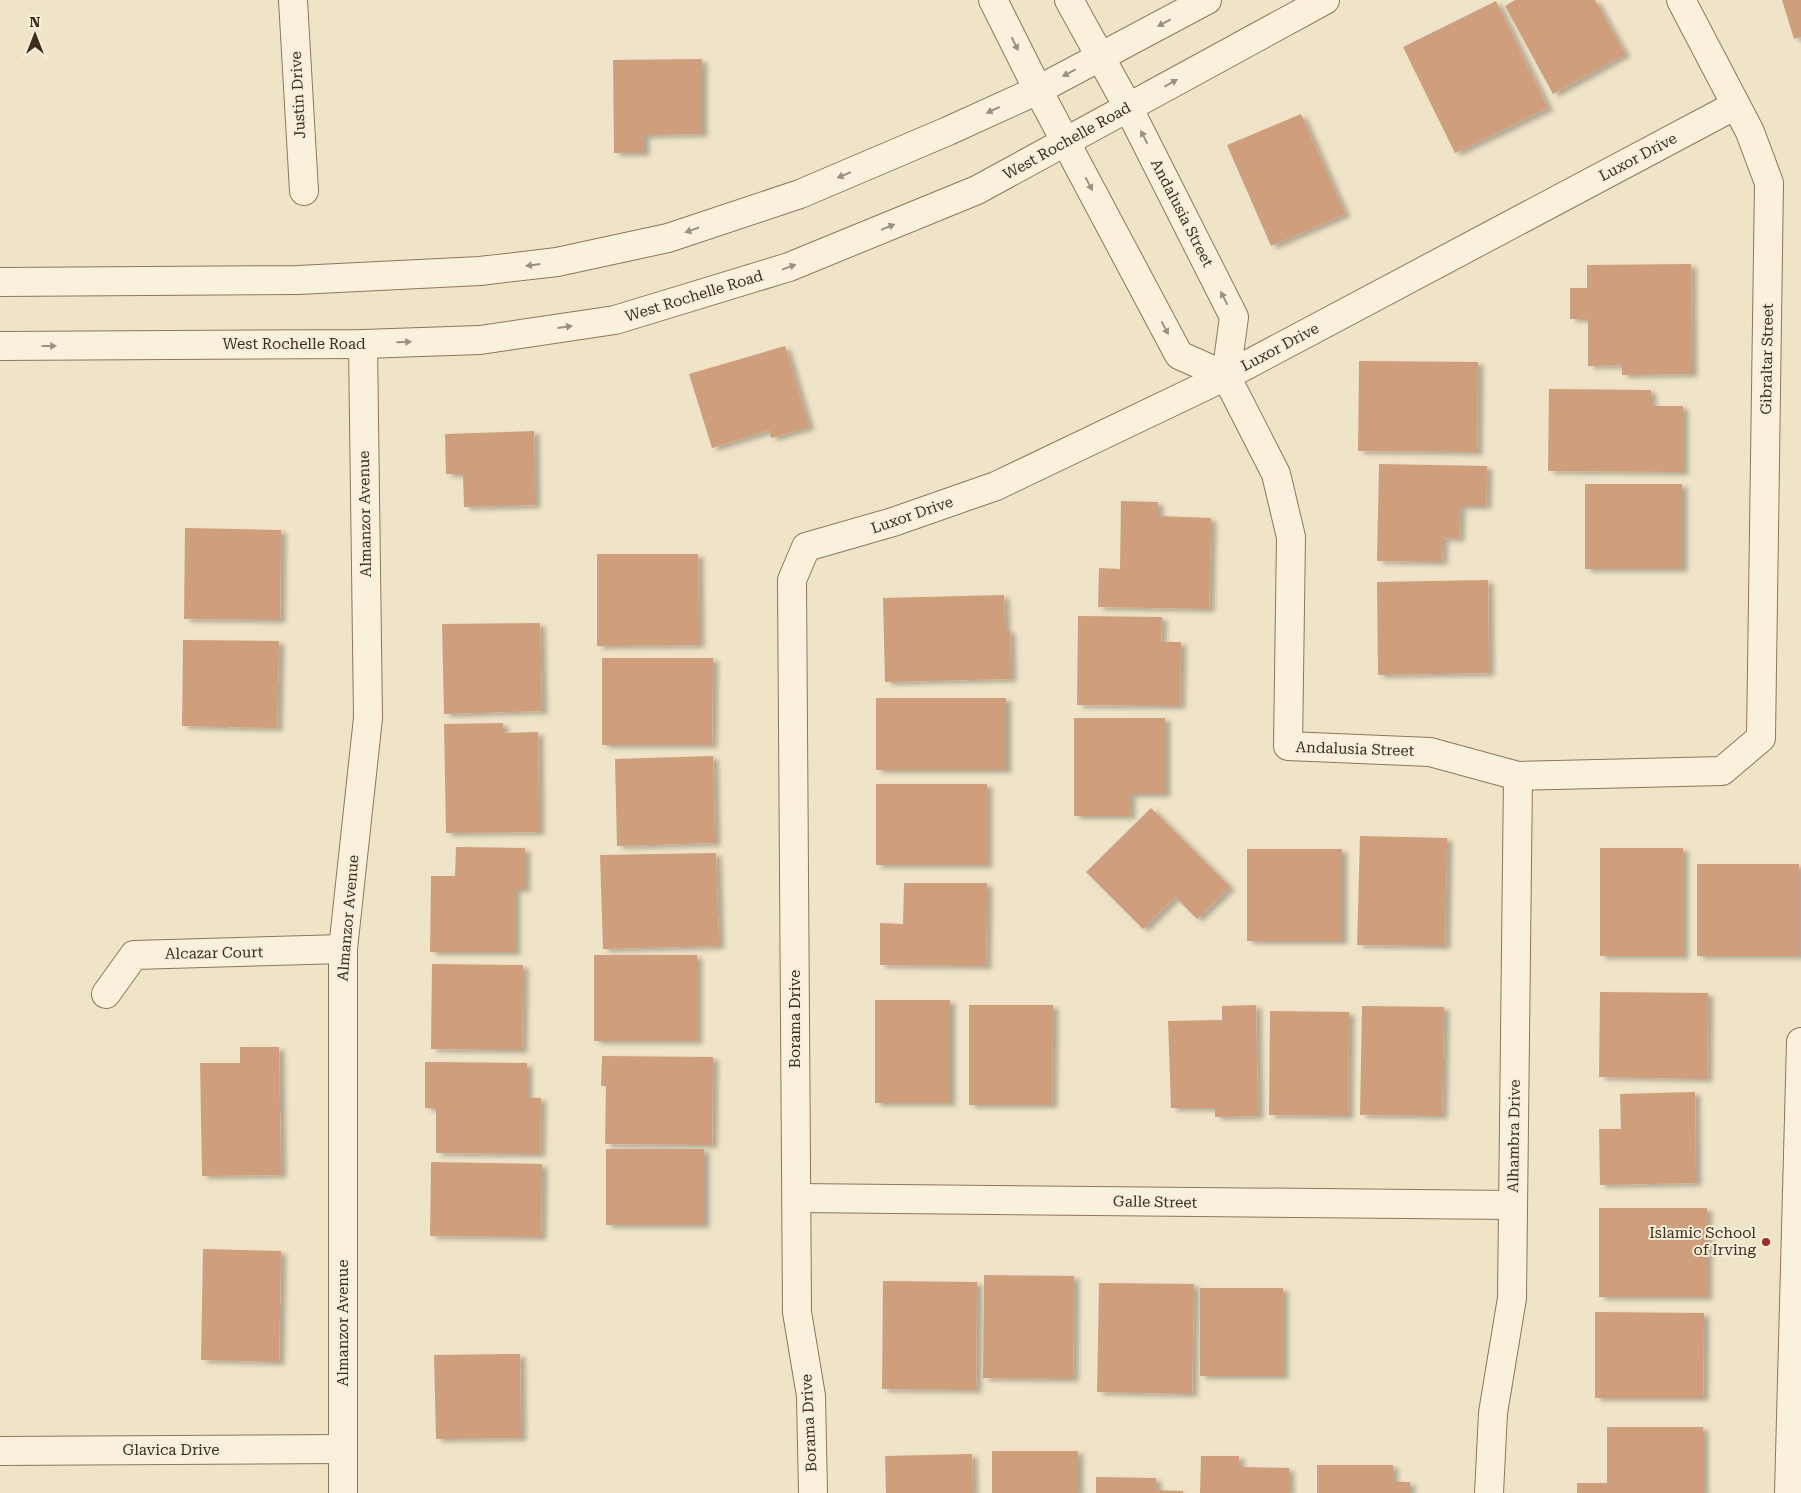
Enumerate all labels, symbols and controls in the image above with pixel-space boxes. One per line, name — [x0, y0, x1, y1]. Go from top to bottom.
north arrow — [10, 10, 60, 60]
text: N — [30, 14, 41, 30]
one-way arrow — [1157, 19, 1171, 27]
one-way arrow — [1011, 37, 1019, 51]
street label: Justin Drive — [287, 51, 309, 139]
one-way arrow — [1062, 69, 1076, 78]
one-way arrow — [1164, 79, 1178, 88]
street label: West Rochelle Road — [1000, 98, 1134, 184]
one-way arrow — [986, 107, 1000, 115]
street label: Luxor Drive — [1596, 129, 1680, 185]
one-way arrow — [1140, 130, 1148, 145]
street label: Andalusia Street — [1147, 156, 1217, 270]
one-way arrow — [836, 171, 851, 179]
one-way arrow — [1085, 177, 1093, 192]
one-way arrow — [881, 222, 895, 230]
one-way arrow — [684, 227, 699, 235]
one-way arrow — [525, 261, 541, 269]
one-way arrow — [782, 263, 797, 271]
street label: West Rochelle Road — [623, 266, 765, 326]
one-way arrow — [1220, 291, 1228, 305]
street label: Gibraltar Street — [1757, 303, 1777, 415]
street label: Luxor Drive — [1238, 319, 1322, 375]
one-way arrow — [1161, 321, 1169, 335]
one-way arrow — [558, 323, 574, 331]
street label: West Rochelle Road — [222, 335, 366, 353]
one-way arrow — [396, 338, 412, 346]
one-way arrow — [41, 342, 57, 350]
street label: Almanzor Avenue — [355, 450, 375, 578]
street label: Luxor Drive — [869, 493, 955, 537]
street label: Andalusia Street — [1295, 738, 1415, 760]
street label: Almanzor Avenue — [334, 854, 362, 982]
street label: Alcazar Court — [165, 943, 264, 963]
street label: Borama Drive — [786, 970, 804, 1068]
street label: Alhambra Drive — [1504, 1079, 1524, 1193]
street label: Galle Street — [1113, 1192, 1198, 1212]
place label: Islamic School of Irving — [1649, 1224, 1756, 1259]
marker: Islamic School of Irving — [1760, 1236, 1772, 1248]
street label: Almanzor Avenue — [334, 1260, 352, 1386]
street label: Borama Drive — [797, 1373, 821, 1473]
street label: Glavica Drive — [123, 1441, 219, 1459]

